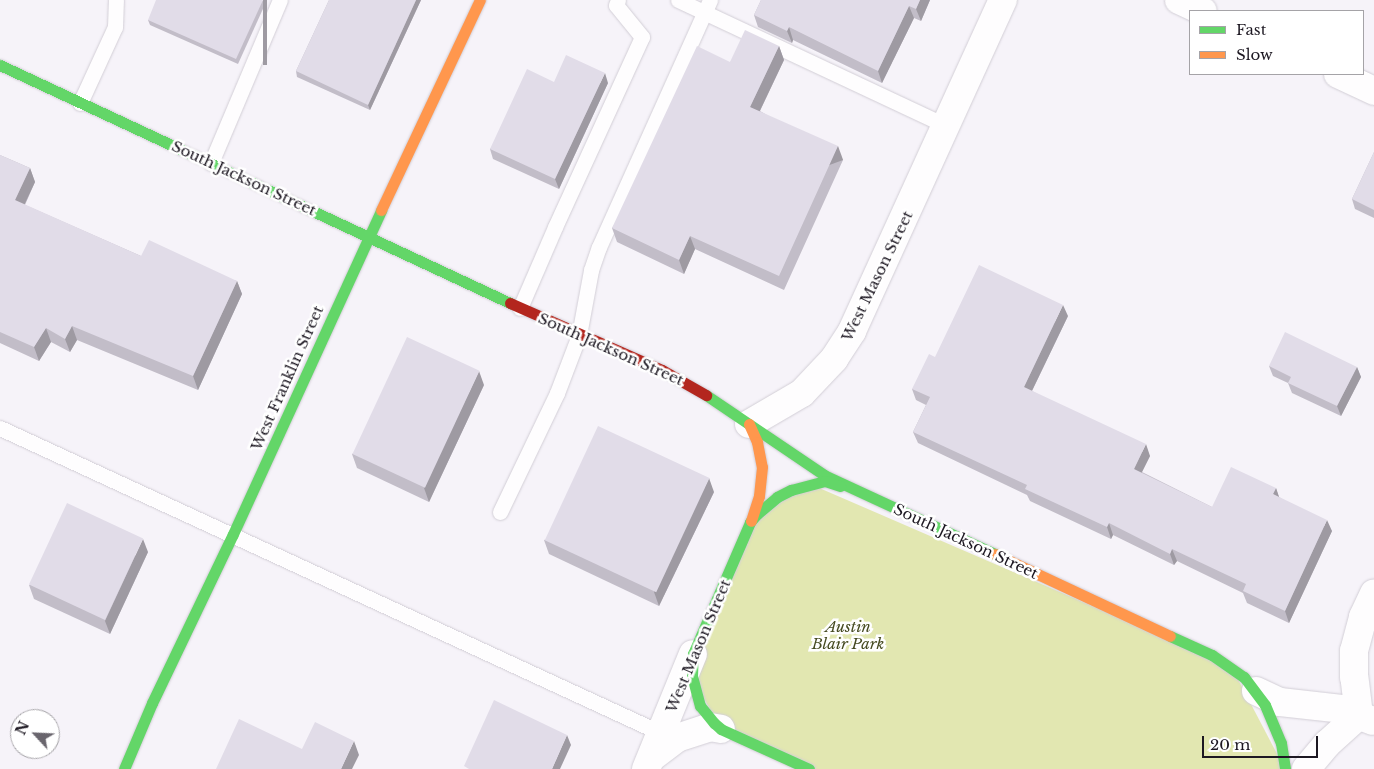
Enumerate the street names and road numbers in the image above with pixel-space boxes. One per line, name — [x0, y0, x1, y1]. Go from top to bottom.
street label: South Jackson Street — [169, 137, 319, 219]
street label: West Mason Street — [838, 208, 916, 344]
street label: West Franklin Street — [247, 303, 327, 453]
street label: South Jackson Street — [536, 309, 686, 389]
street label: South Jackson Street — [891, 500, 1041, 582]
street label: West Mason Street — [662, 577, 734, 715]

